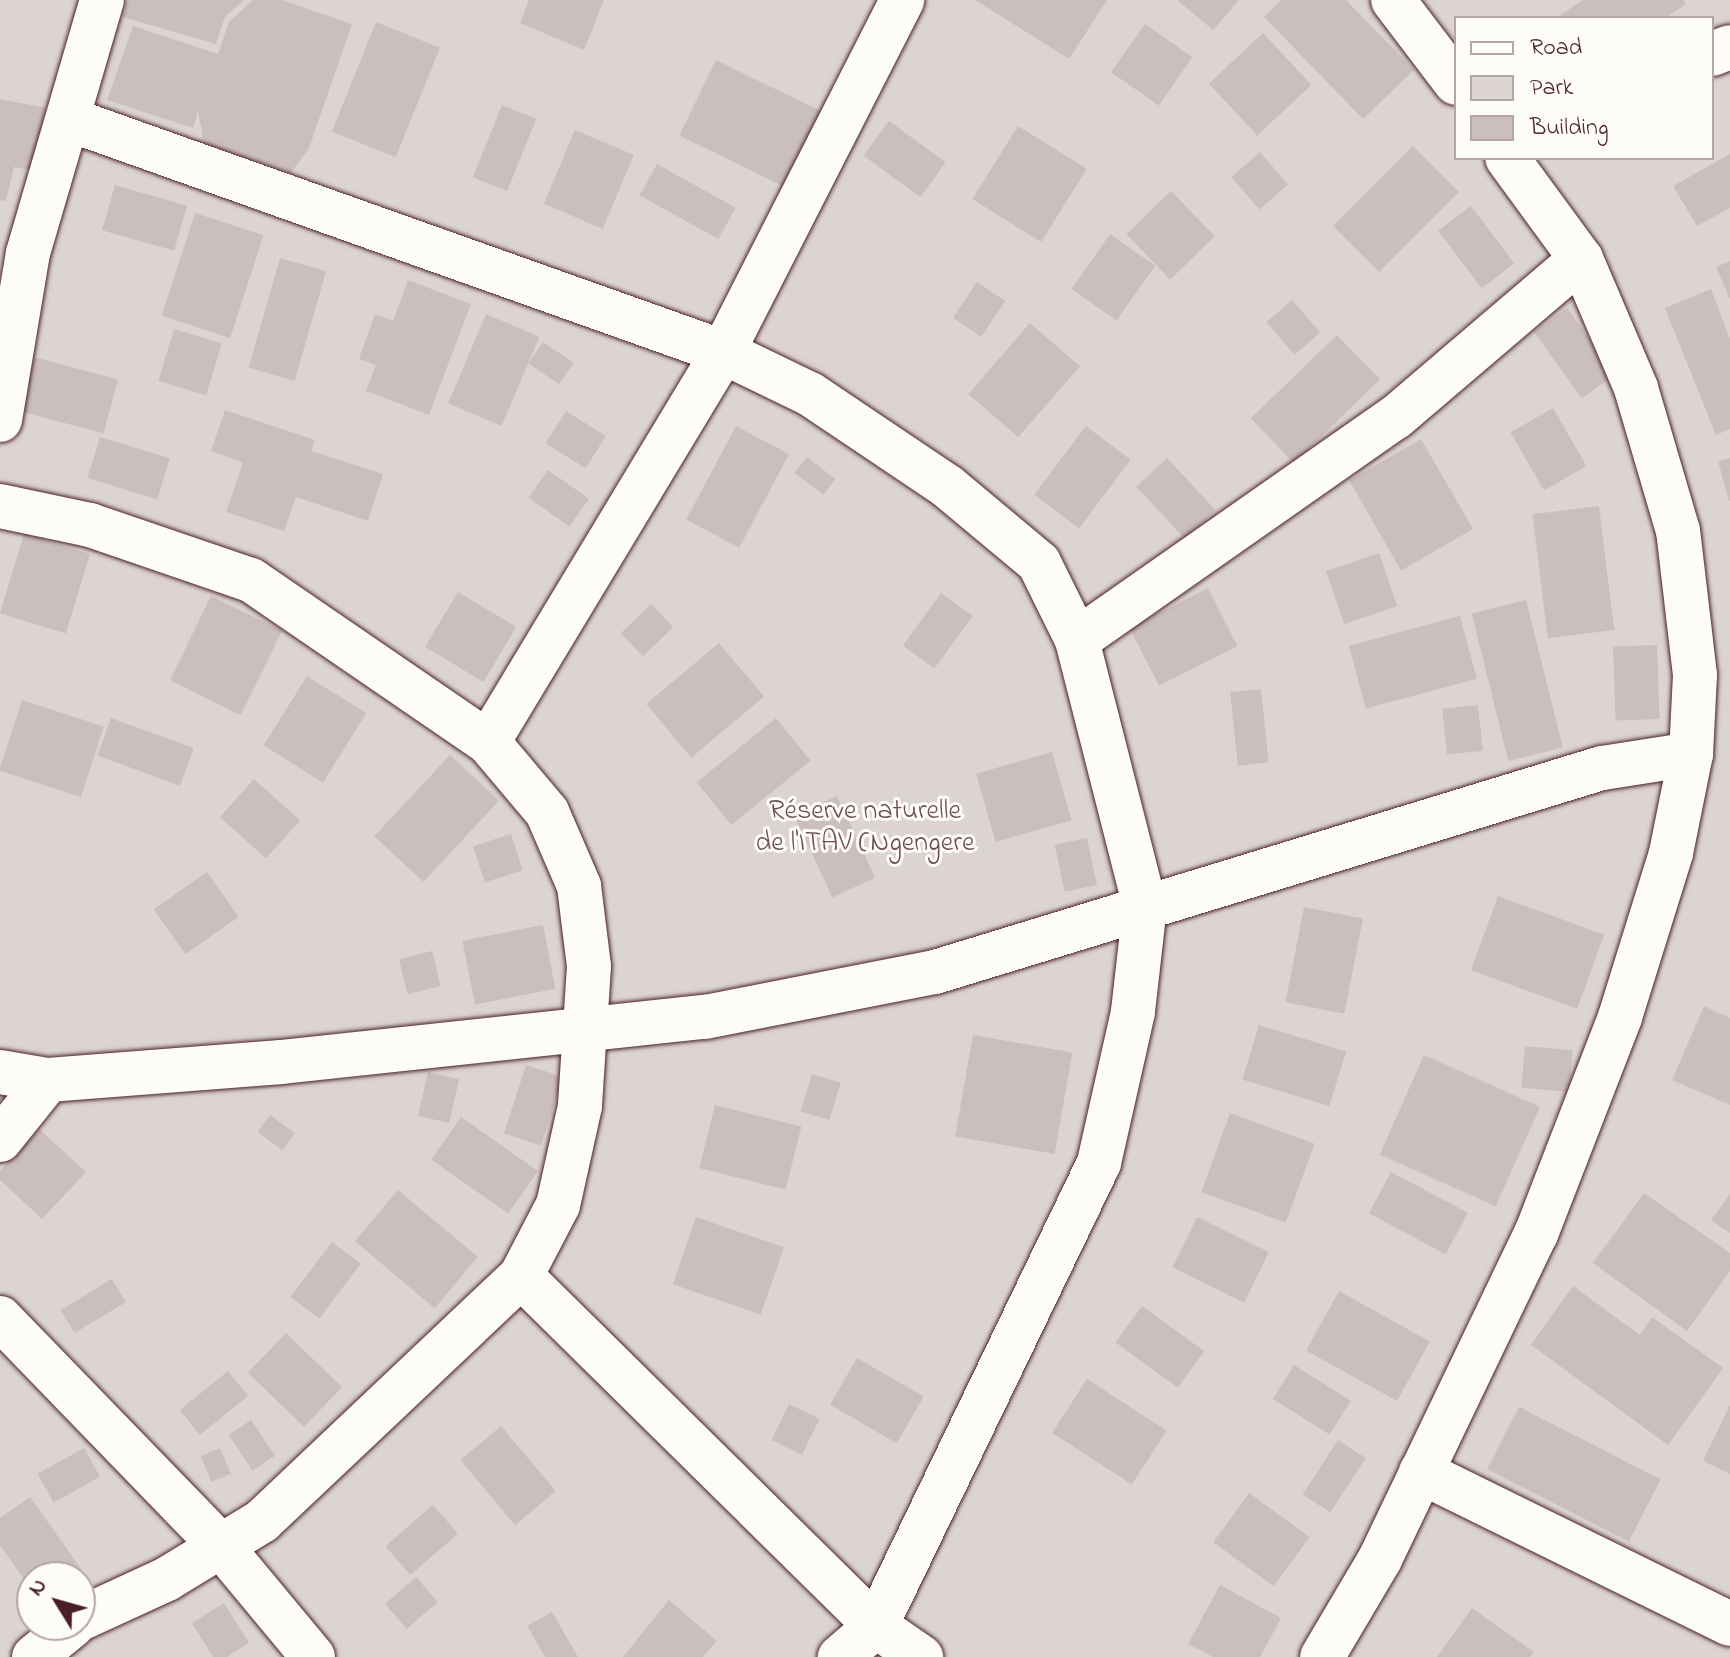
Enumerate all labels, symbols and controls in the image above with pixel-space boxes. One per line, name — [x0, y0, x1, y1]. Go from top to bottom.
legend — [1454, 16, 1714, 160]
text: Road — [1530, 31, 1582, 66]
text: Park — [1530, 71, 1573, 106]
text: Building — [1530, 111, 1609, 146]
park label: Réserve naturelle de l'ITAV (Ngengere — [756, 795, 974, 861]
north arrow — [16, 1561, 96, 1641]
text: N — [21, 1572, 56, 1603]

